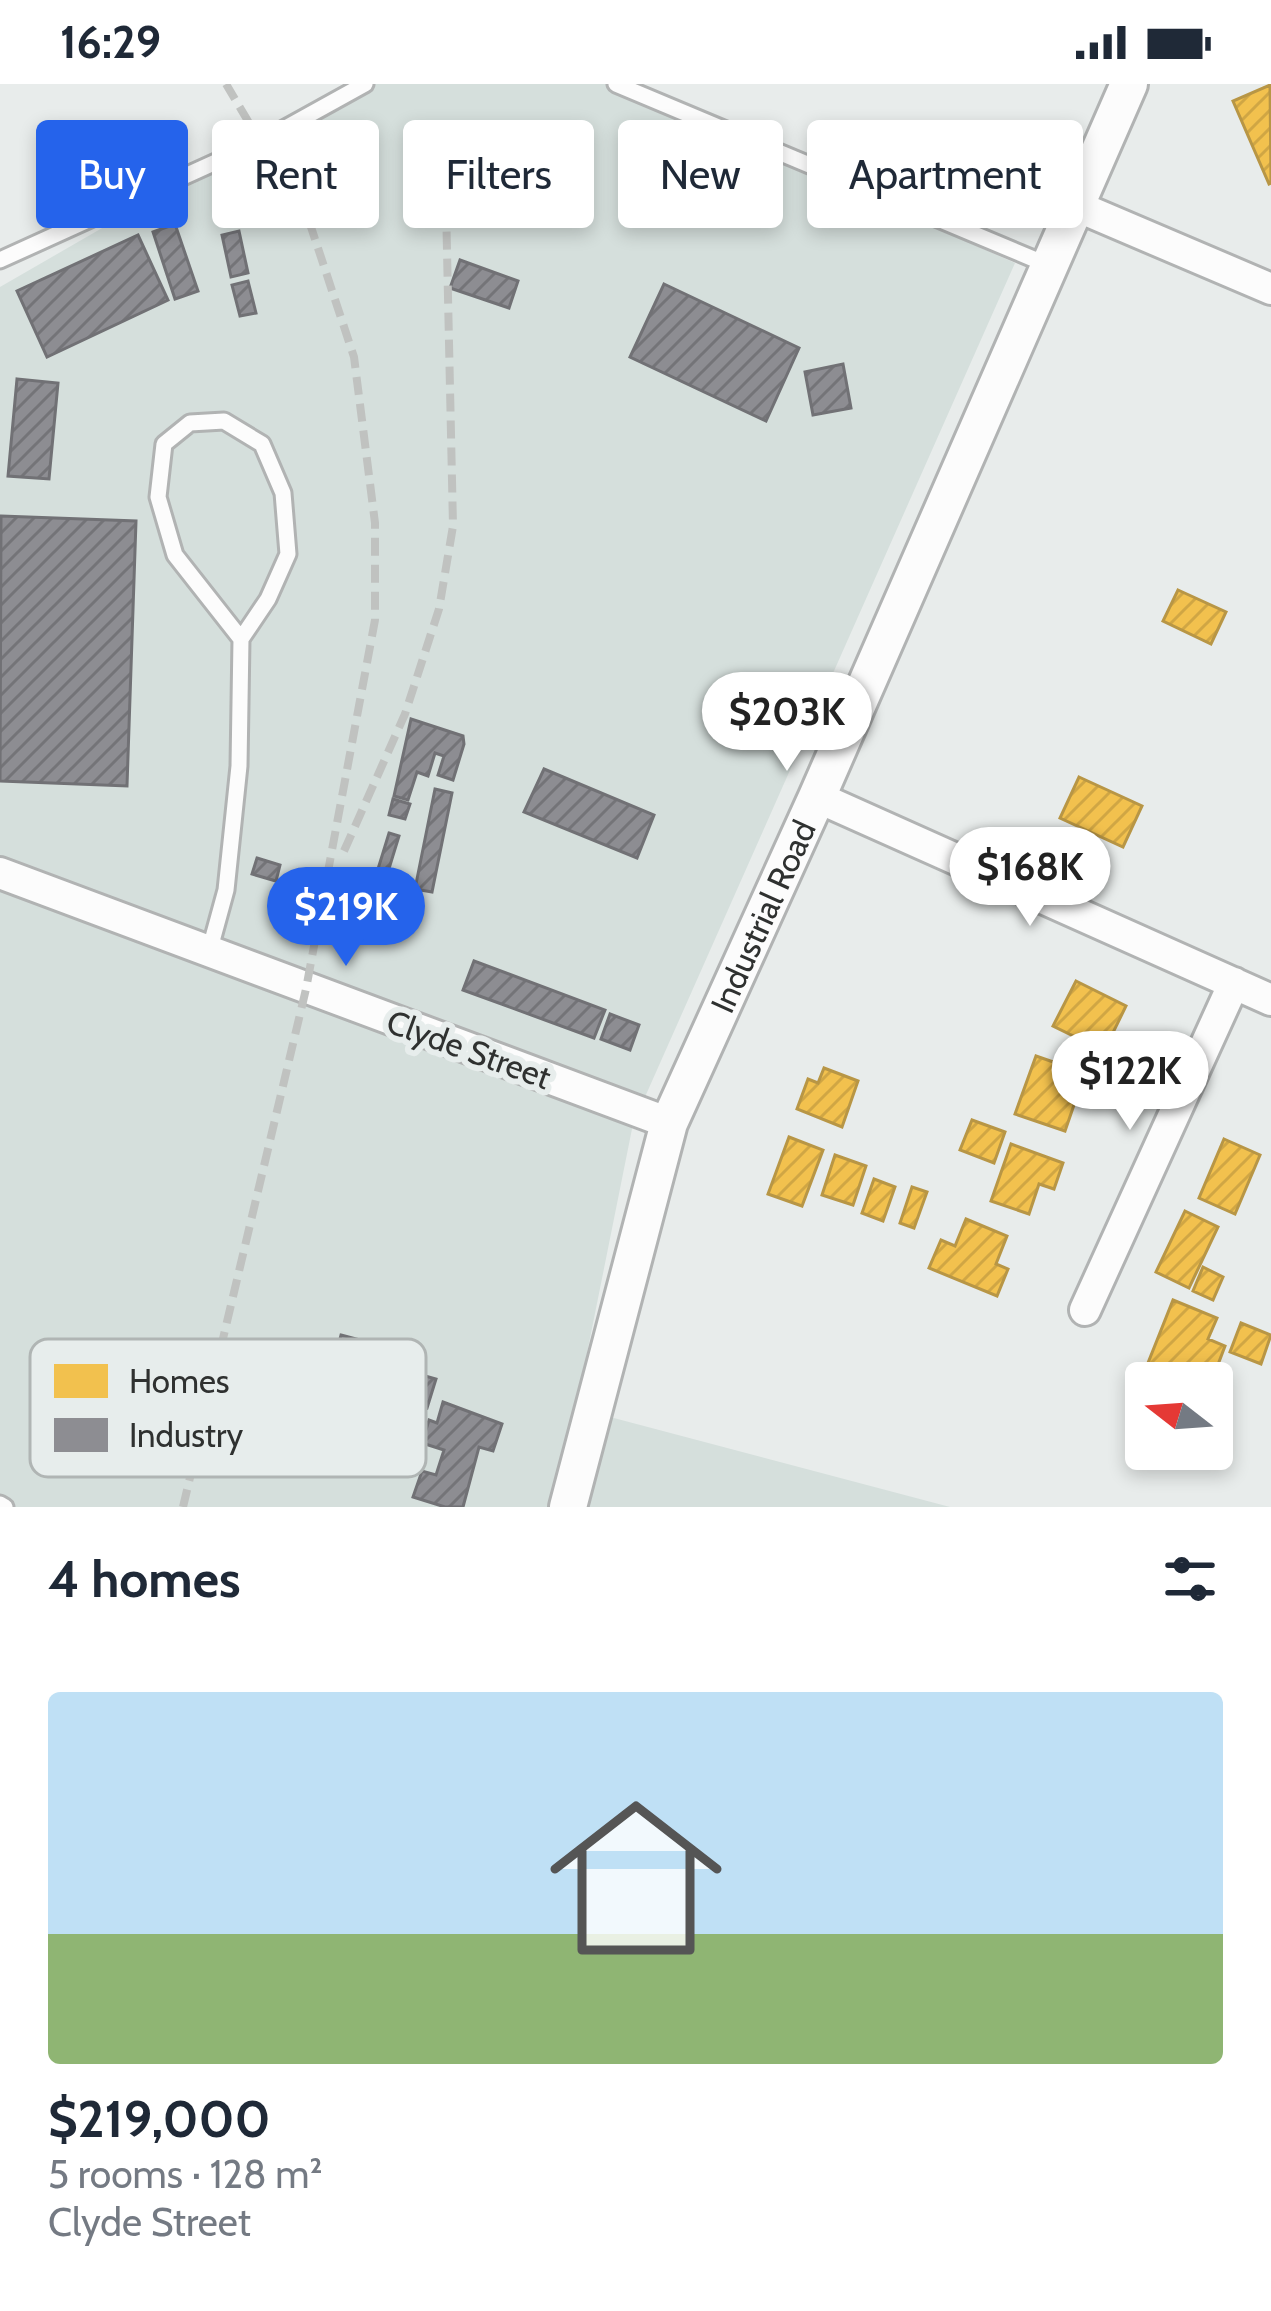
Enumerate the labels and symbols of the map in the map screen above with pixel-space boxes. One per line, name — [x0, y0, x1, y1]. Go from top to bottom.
pin: $203K — [703, 672, 871, 774]
street label: Industrial Road — [702, 814, 824, 1019]
pin: $168K — [946, 827, 1114, 929]
pin: $219K — [262, 867, 430, 969]
street label: Clyde Street — [382, 1001, 556, 1097]
pin: $122K — [1046, 1031, 1214, 1133]
legend — [30, 1339, 426, 1477]
text: Homes — [129, 1361, 230, 1401]
north arrow — [1125, 1362, 1233, 1470]
text: Industry — [129, 1415, 243, 1455]

